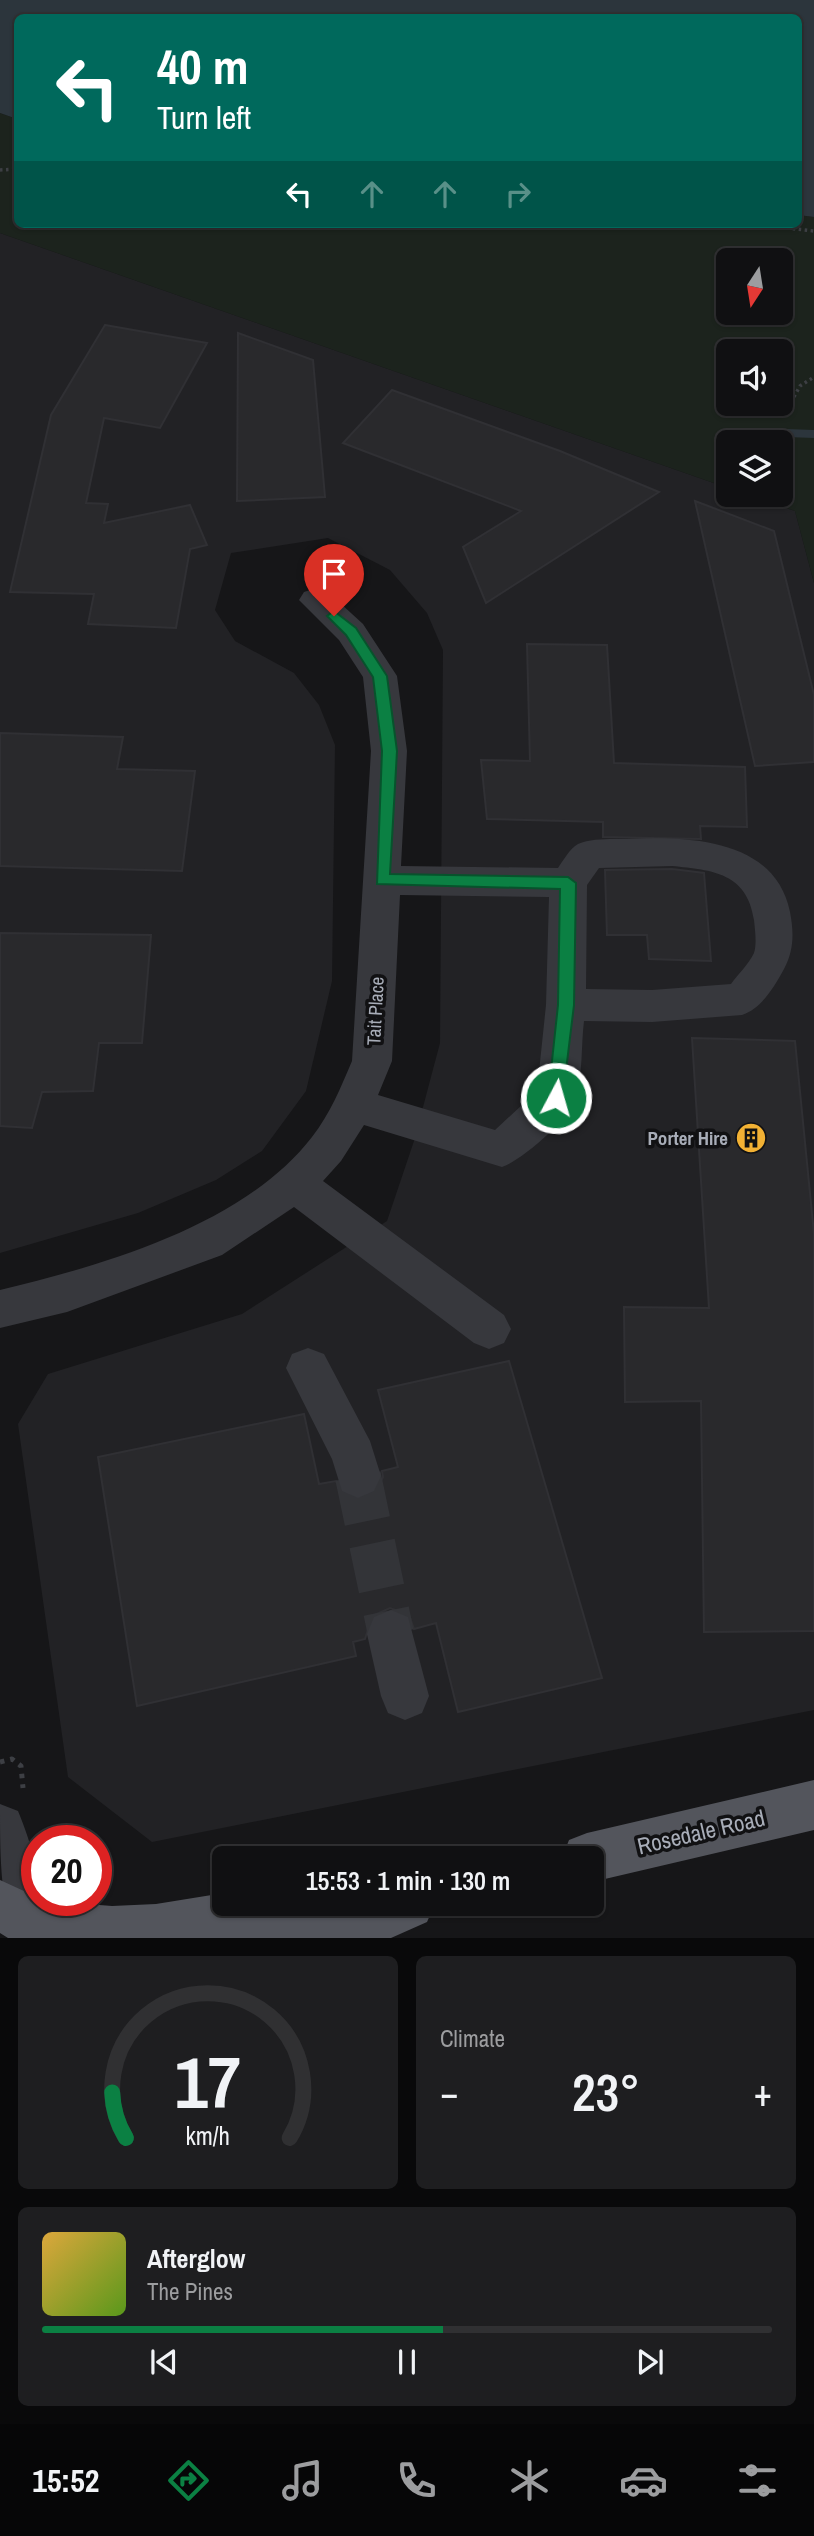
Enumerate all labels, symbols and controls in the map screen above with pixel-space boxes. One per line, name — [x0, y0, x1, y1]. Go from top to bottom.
text: 40 m — [157, 33, 249, 99]
icon: left — [42, 42, 133, 133]
text: Turn left — [157, 96, 251, 139]
icon: left — [280, 175, 318, 213]
icon: ahead — [353, 175, 391, 213]
icon: ahead — [426, 175, 464, 213]
icon: right — [499, 175, 537, 213]
north arrow — [716, 248, 793, 326]
map controls — [716, 248, 793, 507]
button: sound — [716, 339, 793, 416]
button: layers — [716, 430, 793, 507]
pin — [304, 544, 364, 616]
icon: arrive — [315, 555, 353, 593]
street label: Tait Place — [360, 976, 390, 1046]
position arrow — [519, 1061, 593, 1135]
building icon: Porter Hire — [734, 1121, 768, 1155]
place label: Porter Hire — [647, 1125, 728, 1151]
street label: Rosedale Road — [634, 1802, 768, 1861]
speed limit sign: 20 — [21, 1825, 112, 1916]
text: 15:53 · 1 min · 130 m — [306, 1863, 510, 1898]
text: Climate — [440, 2023, 505, 2054]
text: 17 — [175, 2034, 241, 2132]
text: 23° — [572, 2057, 640, 2127]
text: − — [440, 2067, 458, 2118]
text: + — [754, 2067, 772, 2118]
text: km/h — [186, 2119, 230, 2153]
text: Afterglow — [147, 2241, 245, 2276]
text: The Pines — [147, 2276, 233, 2307]
icon: previous — [145, 2343, 183, 2381]
icon: pause — [388, 2343, 426, 2381]
icon: next — [631, 2343, 669, 2381]
icon: directions — [164, 2456, 213, 2505]
icon: music — [278, 2456, 327, 2505]
icon: phone — [392, 2456, 441, 2505]
icon: climate — [505, 2456, 554, 2505]
icon: car — [619, 2456, 668, 2505]
icon: filters — [733, 2456, 782, 2505]
text: 15:52 — [32, 2459, 99, 2502]

